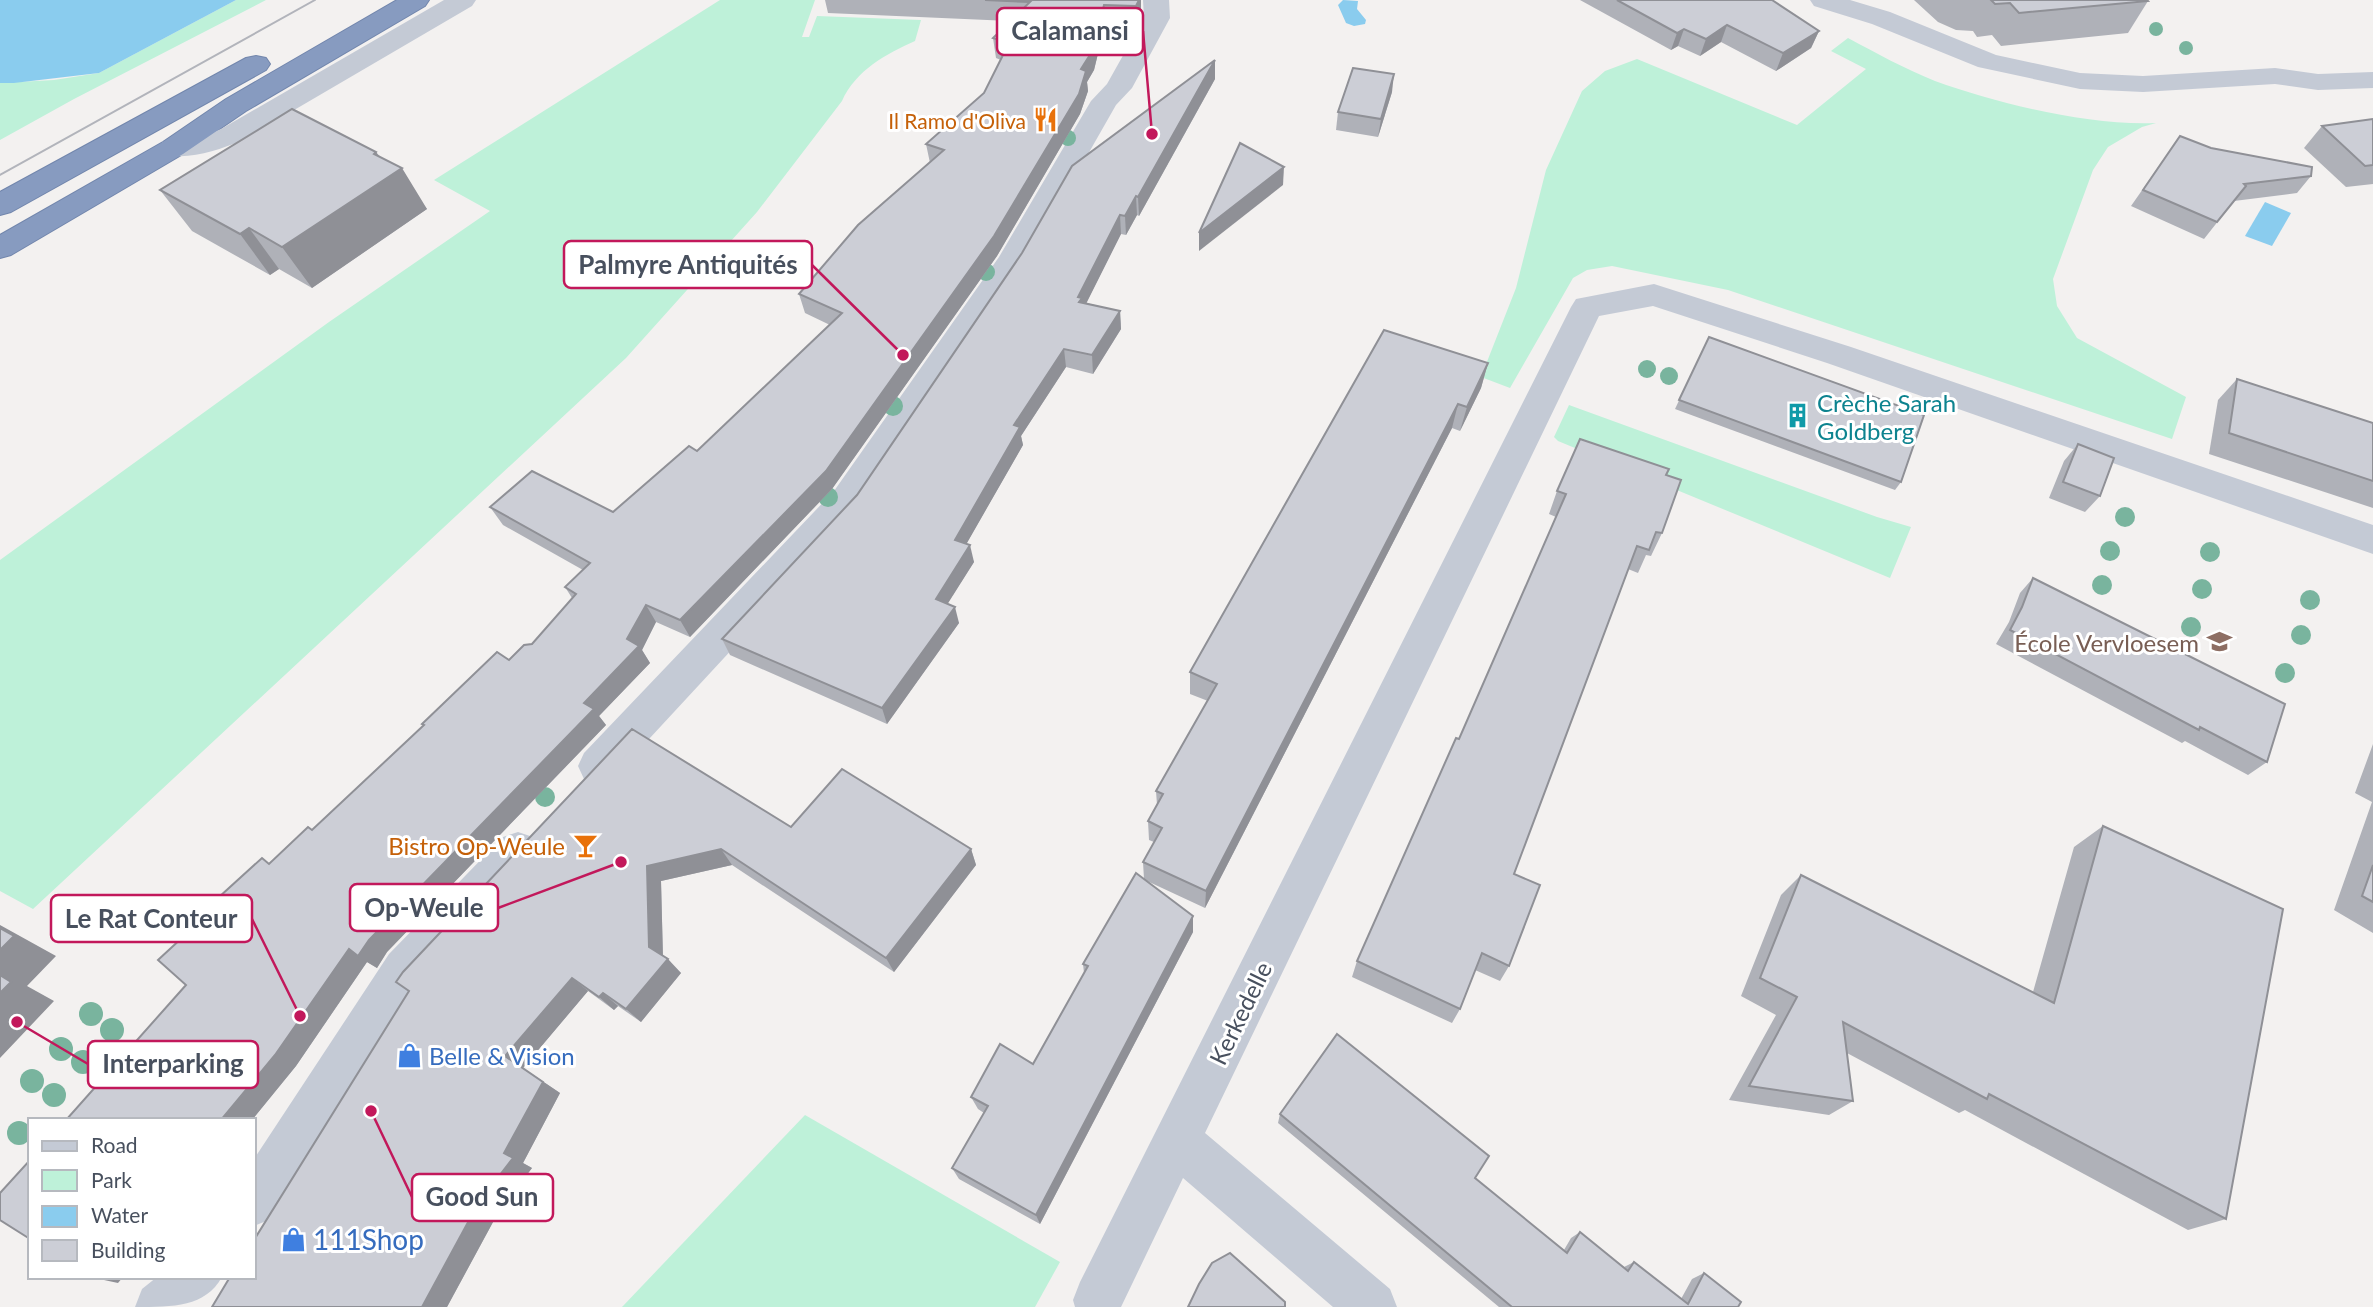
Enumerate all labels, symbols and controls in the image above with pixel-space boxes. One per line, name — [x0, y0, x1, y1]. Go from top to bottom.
callout: Calamansi — [997, 8, 1143, 55]
text: Calamansi — [1011, 14, 1129, 46]
restaurant icon: Il Ramo d'Oliva — [1032, 106, 1060, 134]
place label: Il Ramo d'Oliva — [888, 108, 1026, 133]
callout: Palmyre Antiquités — [564, 241, 812, 288]
text: Palmyre Antiquités — [578, 248, 798, 280]
place label: Crèche Sarah Goldberg — [1817, 388, 1956, 445]
building icon: Crèche Sarah Goldberg — [1783, 402, 1811, 430]
place label: École Vervloesem — [2014, 628, 2199, 657]
school or university icon: École Vervloesem — [2205, 628, 2233, 656]
place label: Bistro Op-Weule — [388, 831, 565, 860]
bar icon: Bistro Op-Weule — [571, 831, 599, 859]
callout: Op-Weule — [350, 884, 498, 931]
text: Op-Weule — [364, 891, 484, 923]
callout: Le Rat Conteur — [51, 895, 252, 942]
text: Le Rat Conteur — [65, 902, 238, 934]
street label: Kerkedelle — [1203, 957, 1277, 1069]
callout: Interparking — [88, 1041, 258, 1088]
shop icon: Belle & Vision — [395, 1041, 423, 1069]
place label: Belle & Vision — [429, 1041, 575, 1070]
text: Interparking — [102, 1047, 244, 1079]
legend — [28, 1118, 256, 1279]
text: Road — [91, 1132, 138, 1157]
text: Park — [91, 1167, 132, 1192]
callout: Good Sun — [412, 1174, 553, 1221]
text: Good Sun — [425, 1180, 539, 1212]
text: Water — [91, 1202, 148, 1227]
place label: 111Shop — [313, 1222, 424, 1256]
shop icon: 111Shop — [279, 1225, 307, 1253]
text: Building — [91, 1237, 166, 1262]

